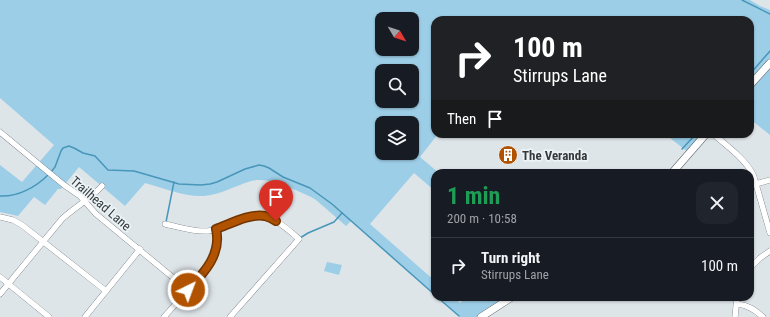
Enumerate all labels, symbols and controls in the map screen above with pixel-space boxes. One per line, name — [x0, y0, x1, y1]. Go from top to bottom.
north arrow — [375, 12, 419, 56]
map controls — [375, 12, 419, 160]
text: 100 m — [513, 31, 583, 64]
icon: right — [447, 32, 499, 84]
button: search — [375, 64, 419, 108]
text: Stirrups Lane — [513, 65, 607, 86]
icon: arrive — [484, 108, 506, 130]
text: Then — [447, 110, 476, 128]
button: layers — [375, 116, 419, 160]
building icon: The Veranda — [497, 144, 519, 166]
place label: The Veranda — [522, 148, 587, 163]
street label: Trailhead Lane — [67, 173, 134, 234]
pin — [259, 180, 293, 221]
text: 1 min — [447, 182, 500, 210]
button: close — [696, 182, 738, 224]
icon: arrive — [265, 186, 287, 208]
text: 200 m · 10:58 — [447, 211, 517, 226]
text: Turn right — [481, 249, 540, 267]
icon: right — [447, 255, 469, 277]
text: 100 m — [701, 257, 738, 275]
text: Stirrups Lane — [481, 267, 549, 282]
position arrow — [167, 269, 209, 311]

